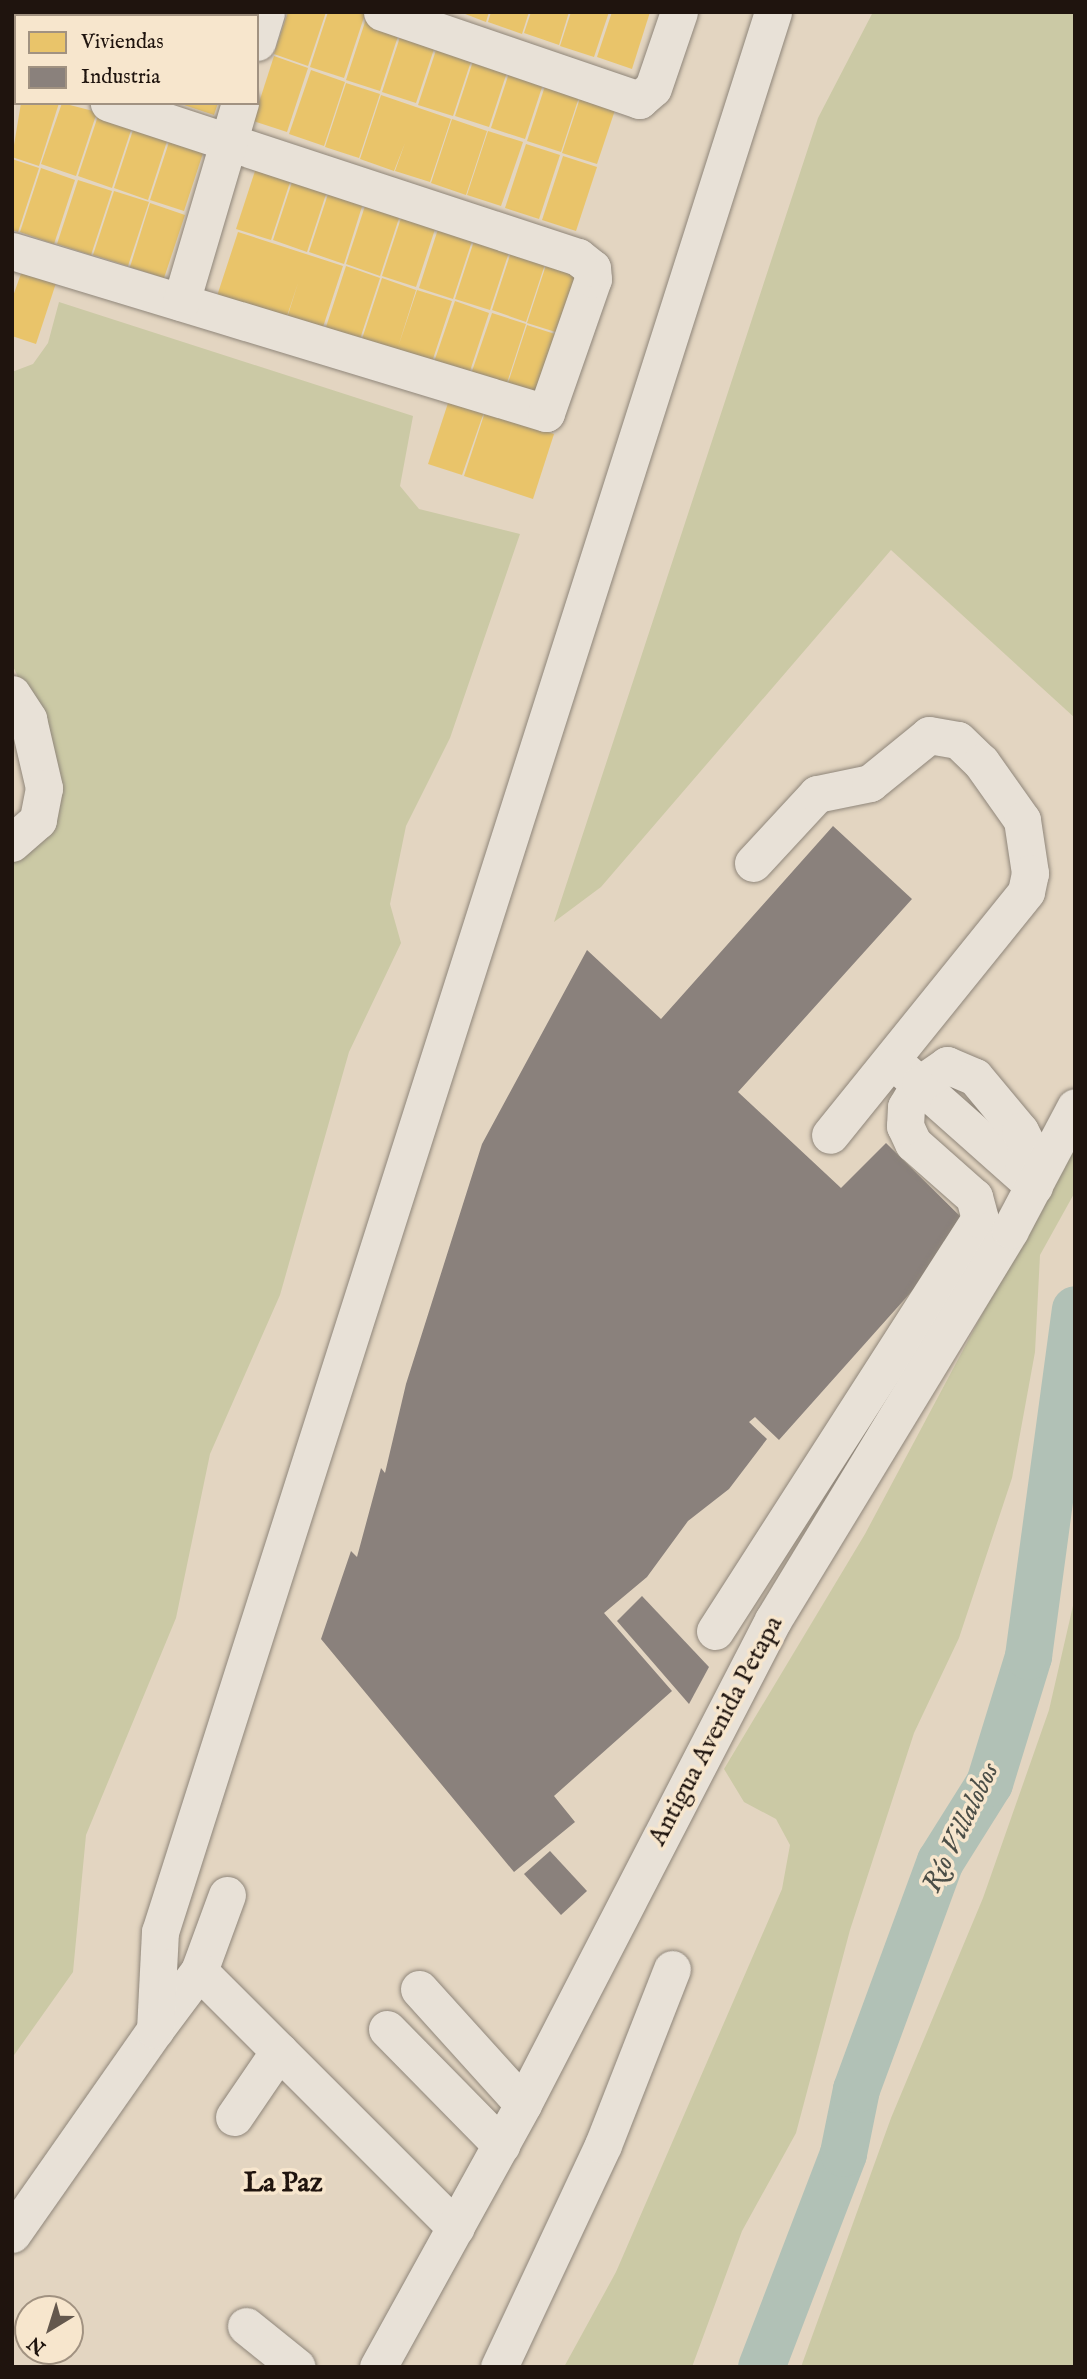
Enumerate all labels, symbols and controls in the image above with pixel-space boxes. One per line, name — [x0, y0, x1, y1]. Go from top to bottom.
legend — [14, 14, 259, 105]
text: Viviendas — [81, 29, 164, 56]
text: Industria — [81, 64, 160, 91]
street label: Antigua Avenida Petapa — [642, 1611, 790, 1851]
water label: Río Villalobos — [916, 1758, 1008, 1898]
district label: La Paz — [243, 2167, 323, 2201]
north arrow — [14, 2295, 84, 2365]
text: N — [23, 2330, 51, 2359]

